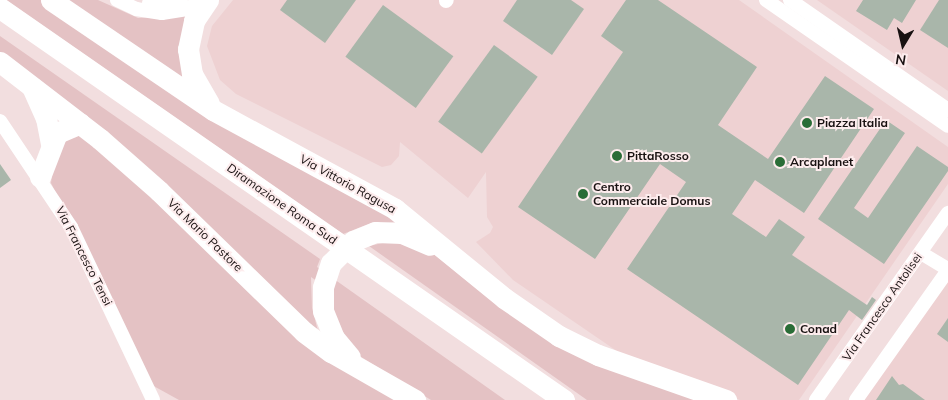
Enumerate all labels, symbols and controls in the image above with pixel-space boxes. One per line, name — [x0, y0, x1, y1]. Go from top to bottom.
north arrow — [878, 20, 928, 70]
text: N — [894, 50, 907, 70]
place label: Piazza Italia — [817, 116, 888, 130]
marker: Piazza Italia — [801, 117, 813, 129]
place label: PittaRosso — [627, 149, 689, 163]
marker: PittaRosso — [611, 150, 623, 162]
street label: Via Vittorio Ragusa — [297, 152, 399, 216]
place label: Arcaplanet — [790, 155, 853, 169]
marker: Arcaplanet — [774, 156, 786, 168]
street label: Diramazione Roma Sud — [224, 160, 340, 248]
place label: Centro Commerciale Domus — [593, 180, 710, 208]
marker: Centro Commerciale Domus — [577, 188, 589, 200]
street label: Via Mario Pastore — [165, 196, 245, 274]
street label: Via Francesco Tensi — [53, 204, 115, 308]
street label: Via Francesco Antolisei — [839, 250, 925, 364]
place label: Conad — [800, 322, 837, 336]
marker: Conad — [784, 323, 796, 335]

